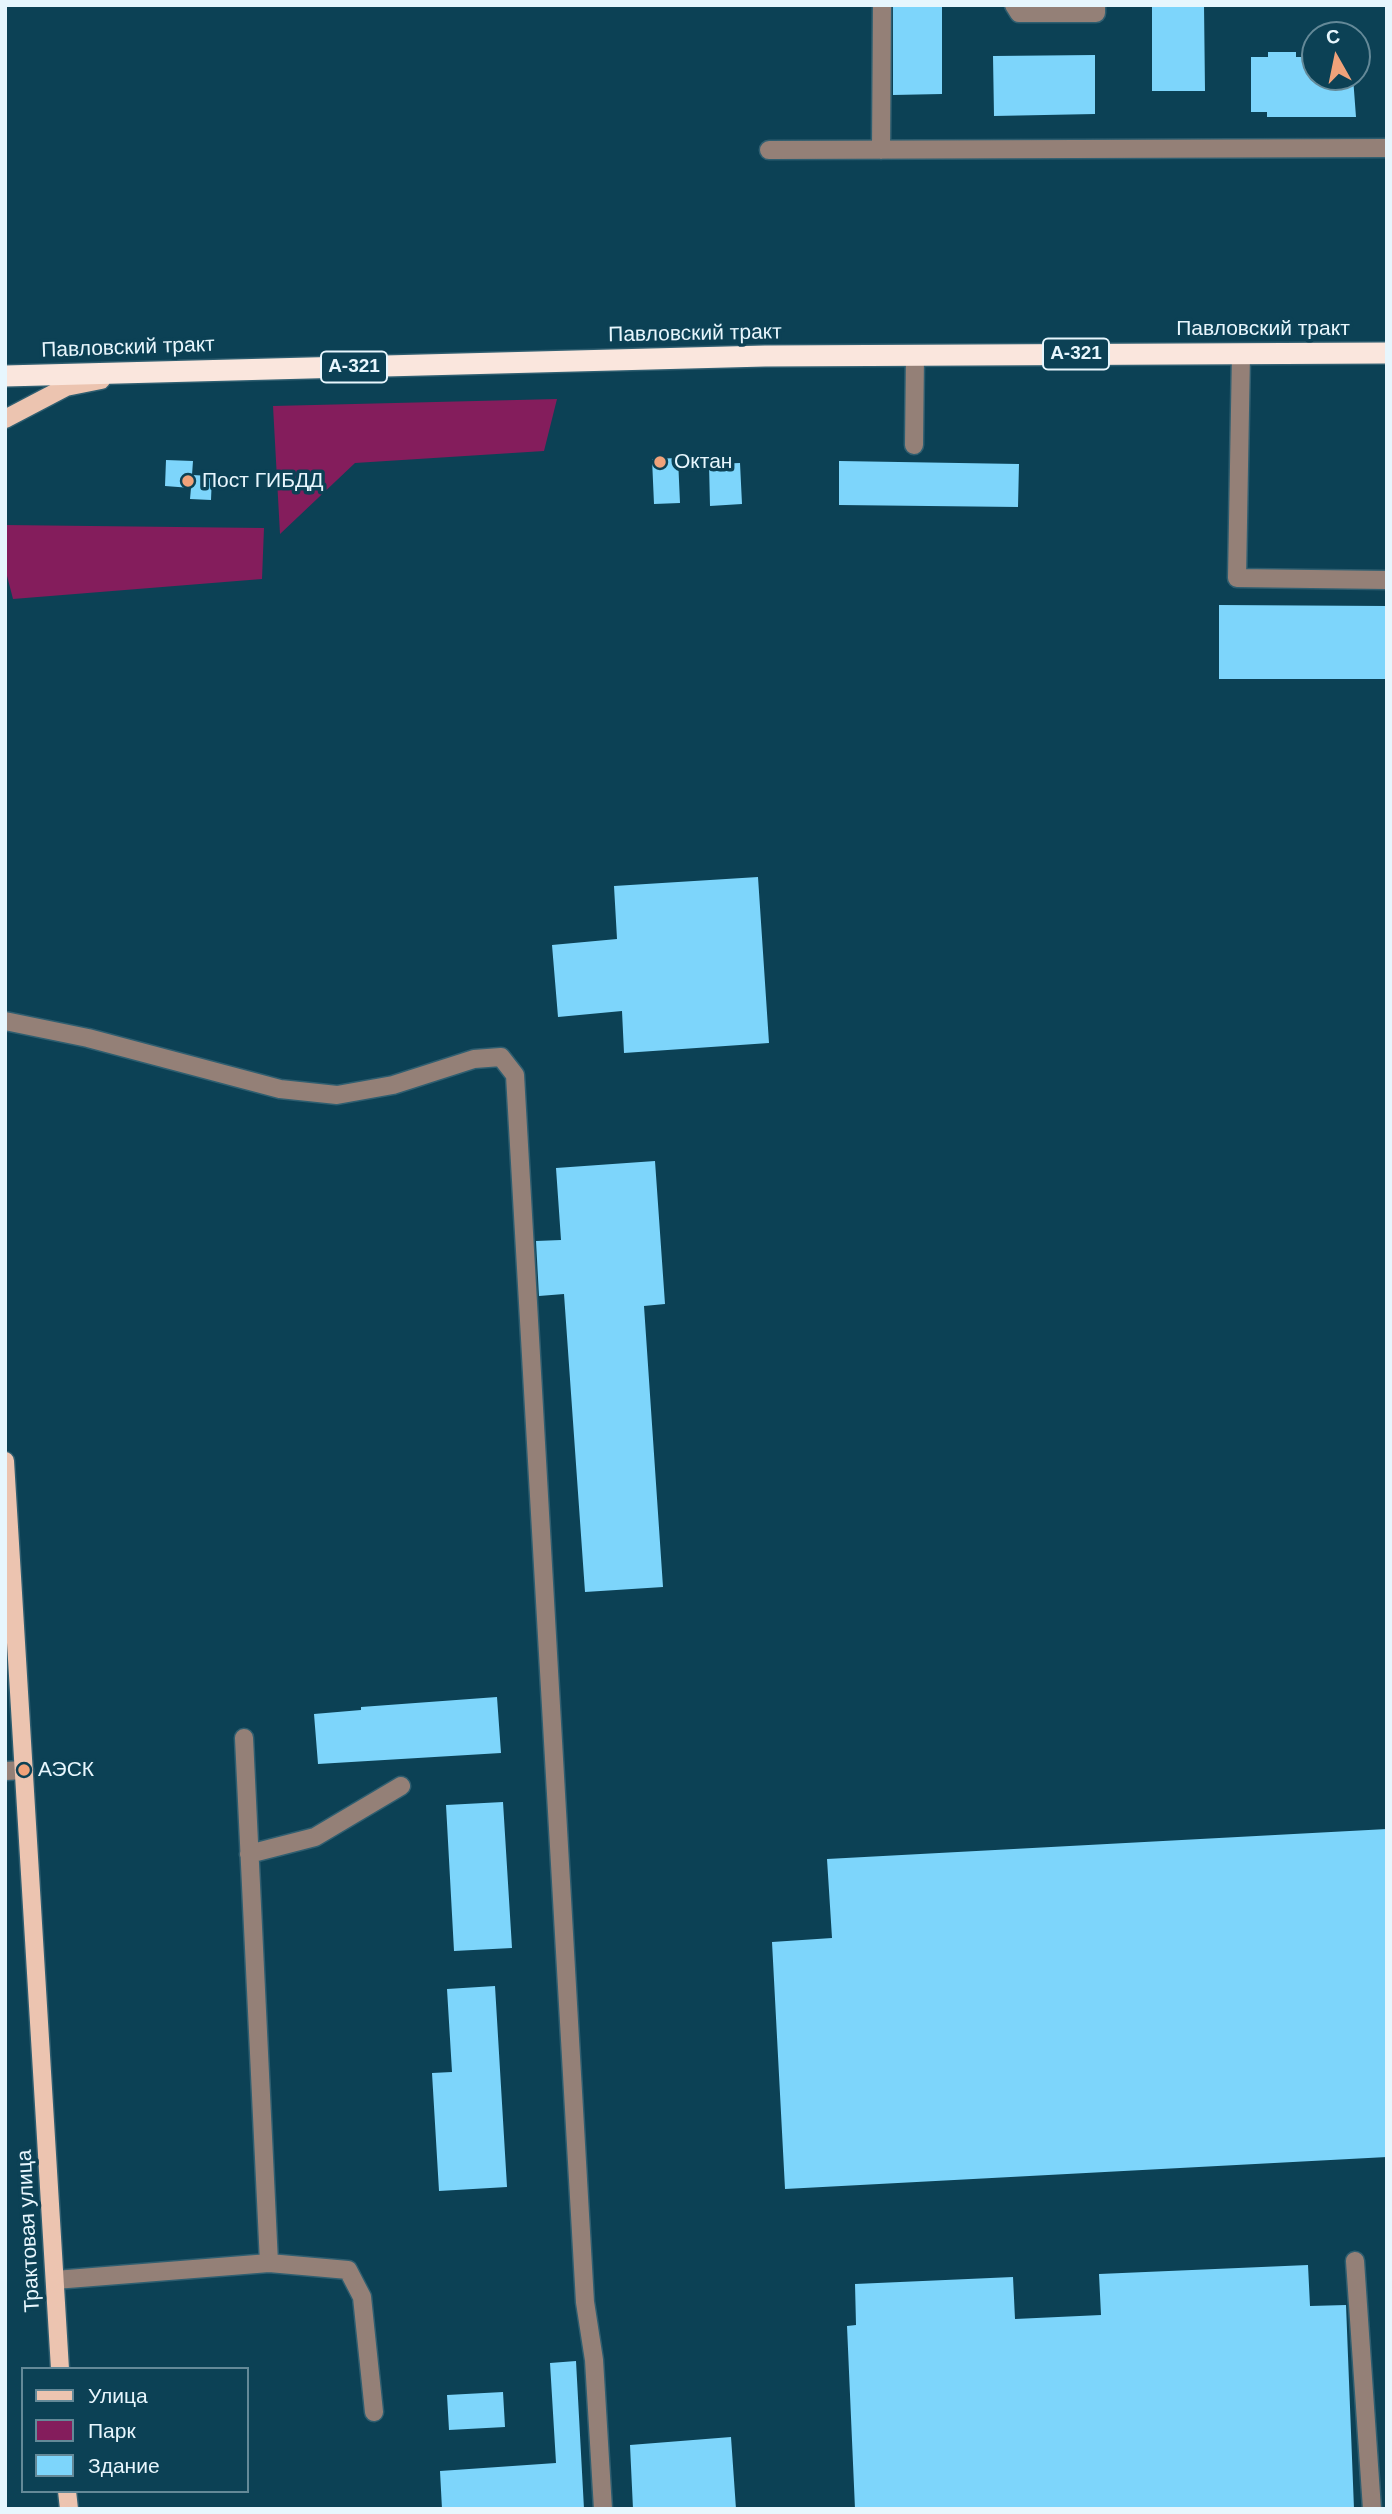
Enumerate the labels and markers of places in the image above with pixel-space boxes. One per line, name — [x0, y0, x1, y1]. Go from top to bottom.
place label: Октан — [674, 449, 732, 475]
marker: Октан — [652, 454, 668, 470]
place label: Пост ГИБДД — [202, 468, 323, 494]
marker: Пост ГИБДД — [180, 473, 196, 489]
place label: АЭСК — [38, 1757, 94, 1783]
marker: АЭСК — [16, 1762, 32, 1778]

